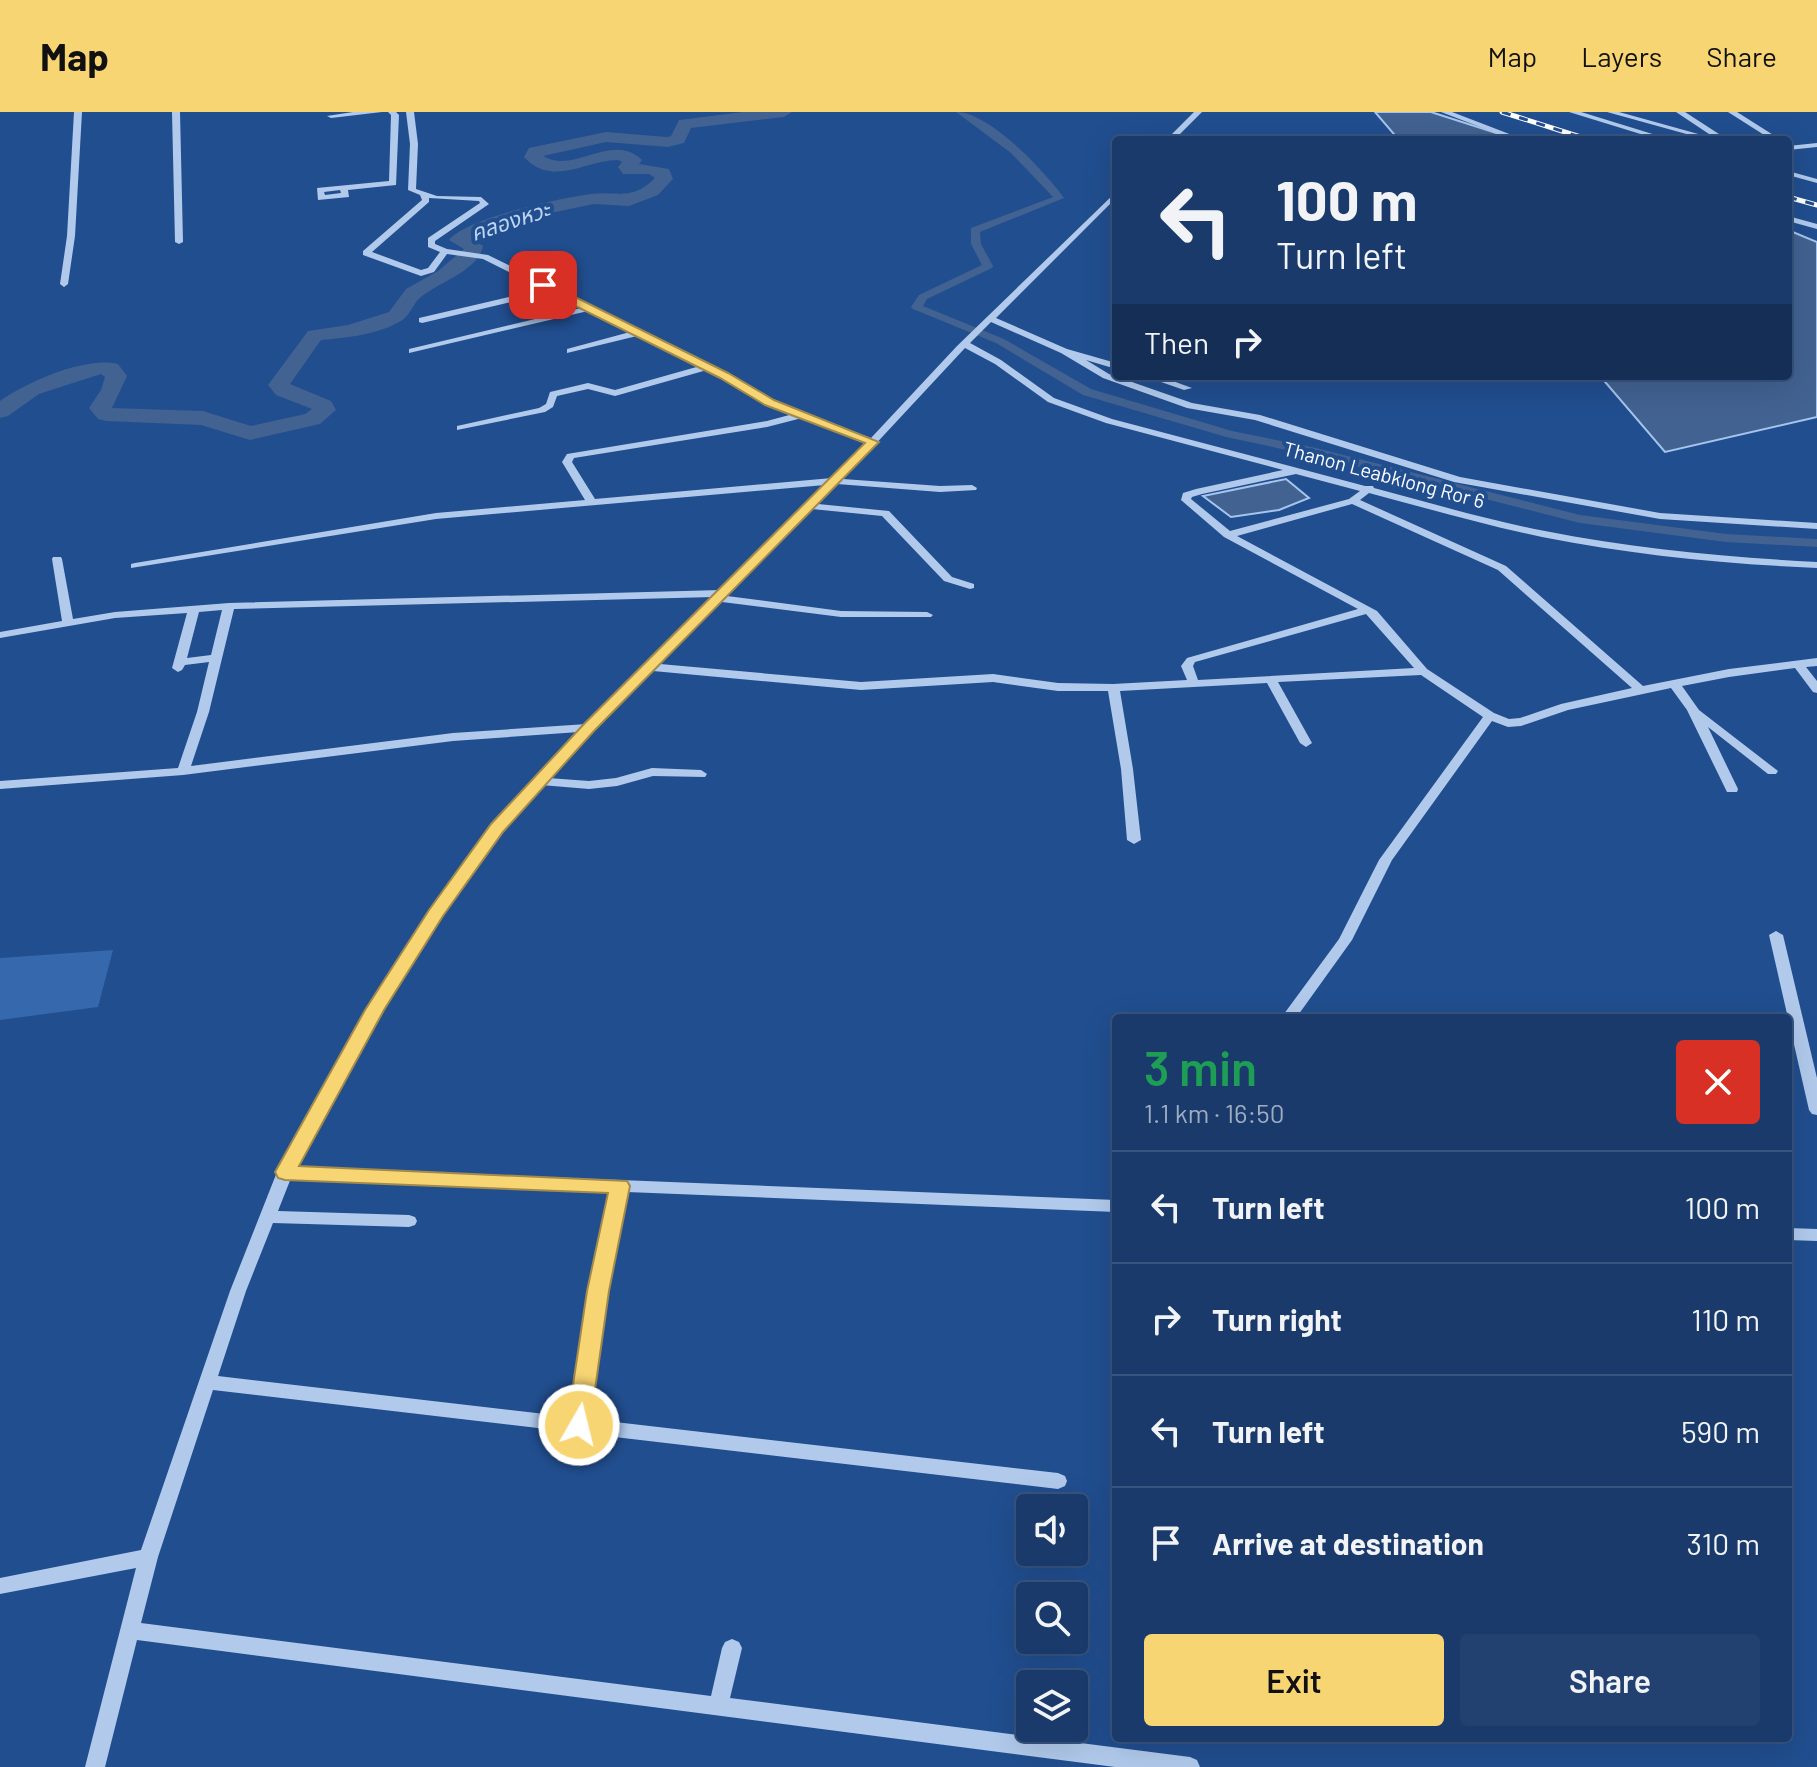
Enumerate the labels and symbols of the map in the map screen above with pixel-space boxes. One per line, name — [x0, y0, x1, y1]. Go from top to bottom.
water label: คลองหวะ — [467, 195, 554, 245]
pin — [509, 251, 577, 319]
street label: Thanon Leabklong Ror 6 — [1281, 436, 1488, 512]
position arrow — [537, 1383, 621, 1467]

